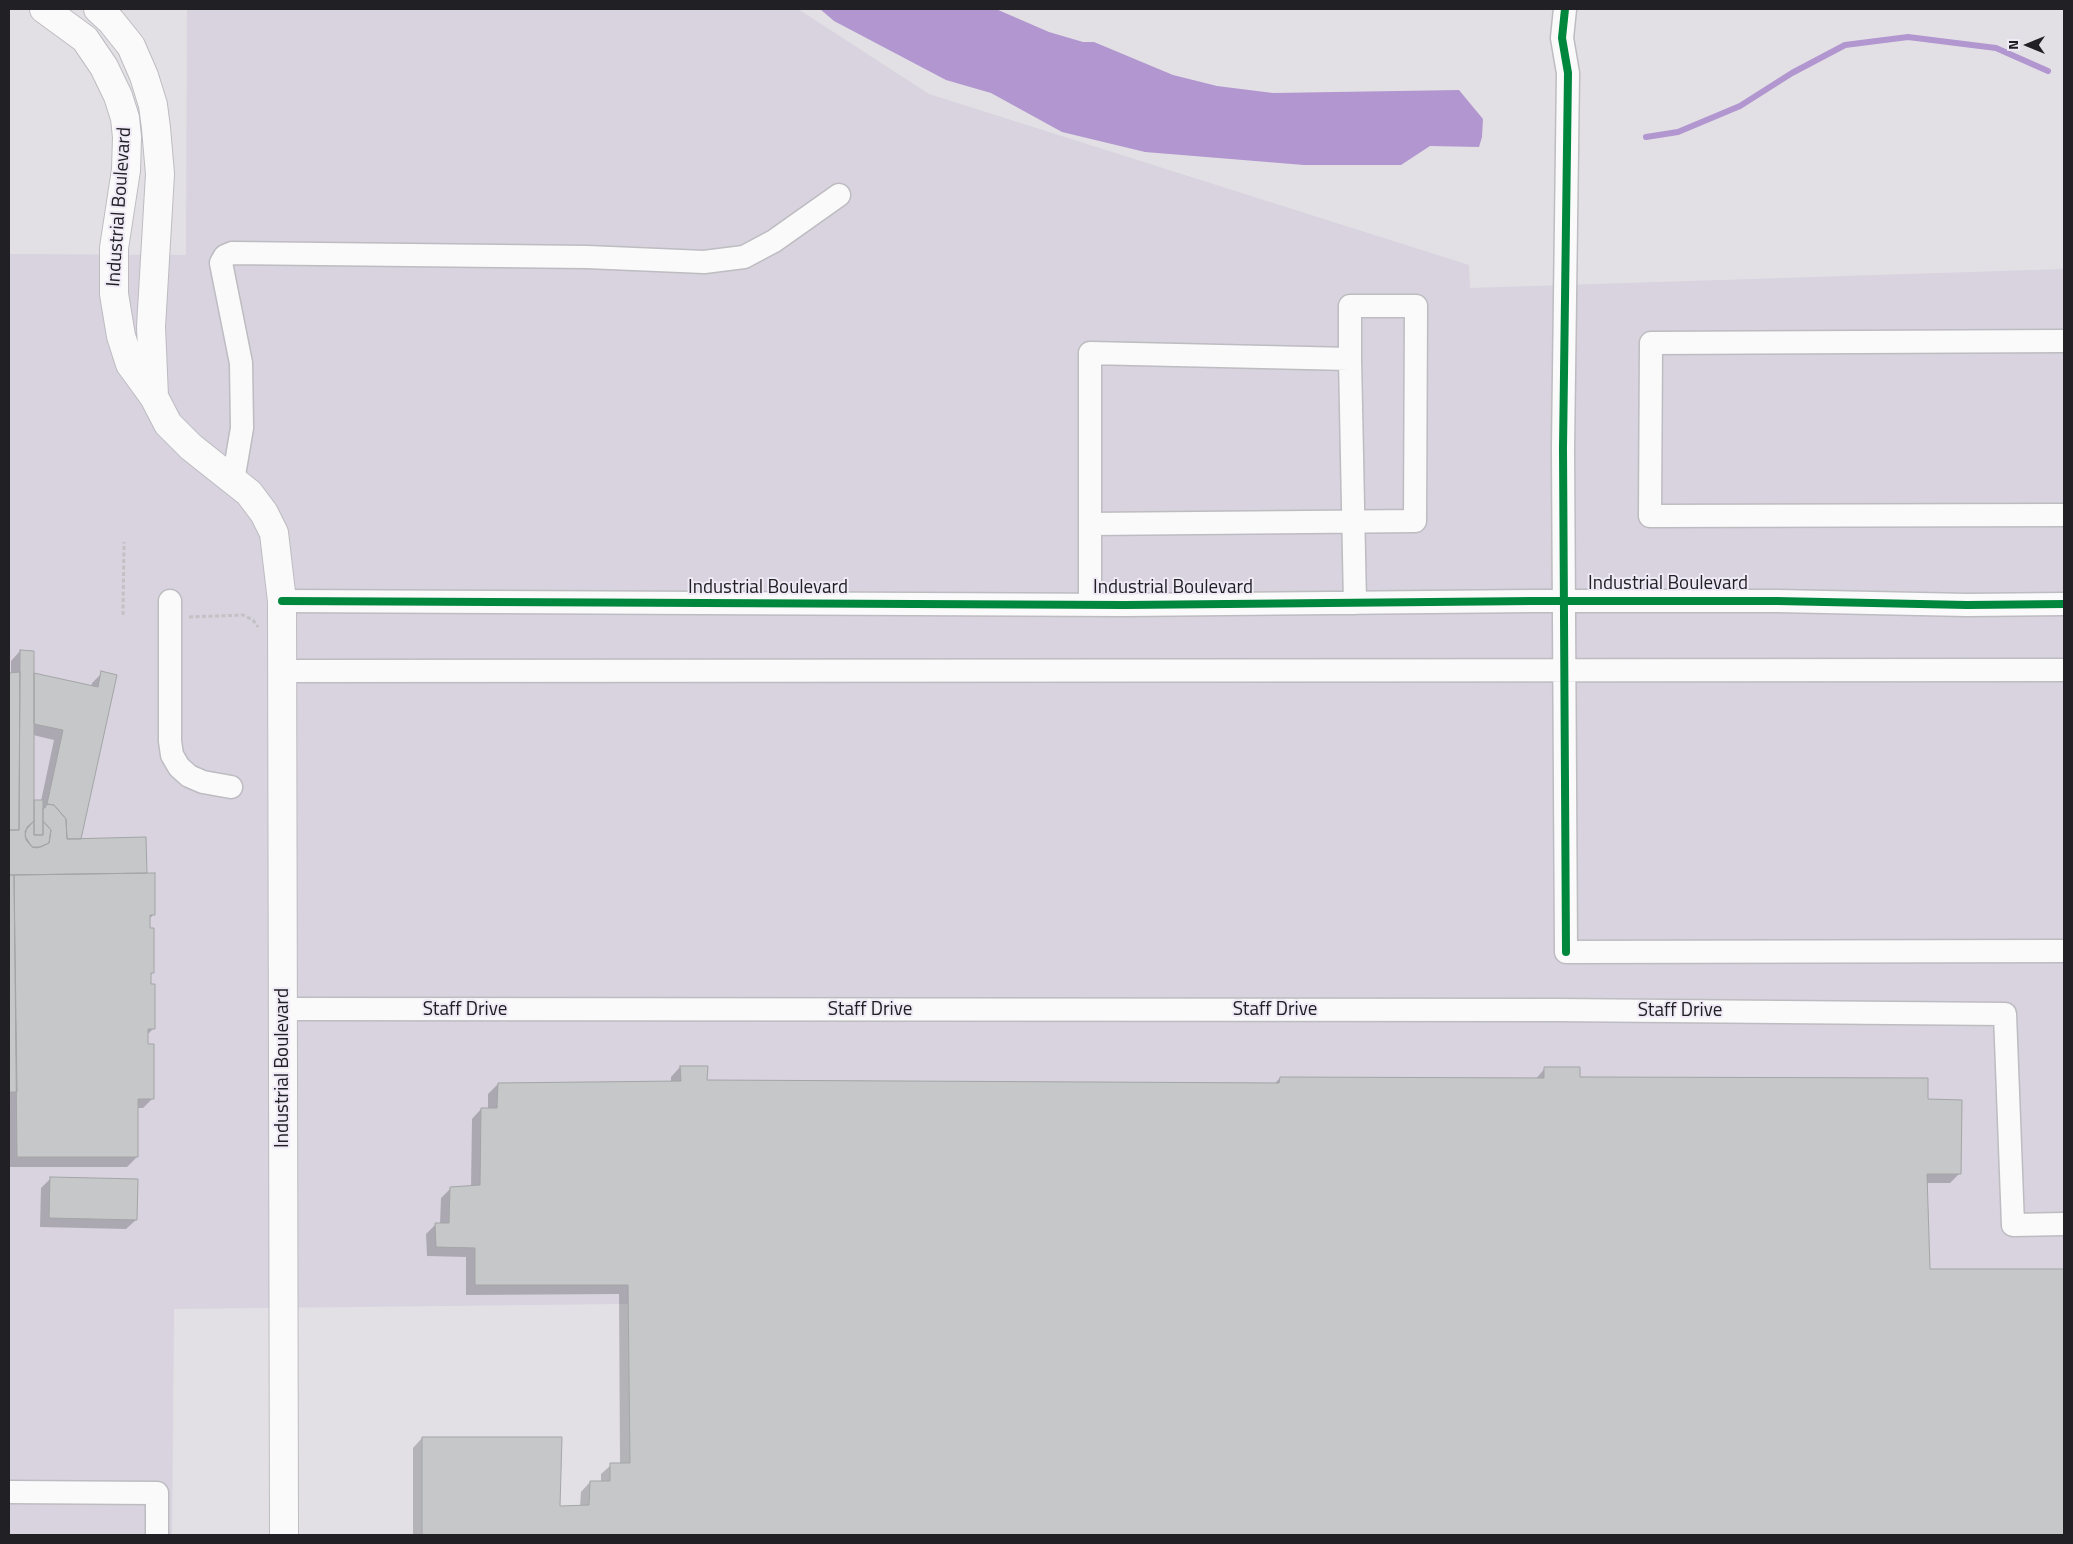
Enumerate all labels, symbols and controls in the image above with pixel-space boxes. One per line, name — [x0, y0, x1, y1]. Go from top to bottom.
north arrow — [2003, 20, 2053, 70]
text: N — [2002, 40, 2023, 50]
street label: Industrial Boulevard — [103, 126, 137, 288]
street label: Industrial Boulevard — [1588, 573, 1748, 595]
street label: Industrial Boulevard — [688, 577, 848, 599]
street label: Industrial Boulevard — [1093, 577, 1253, 599]
street label: Industrial Boulevard — [272, 988, 294, 1148]
street label: Staff Drive — [423, 999, 507, 1021]
street label: Staff Drive — [828, 999, 912, 1021]
street label: Staff Drive — [1233, 999, 1317, 1021]
street label: Staff Drive — [1638, 1000, 1722, 1022]

